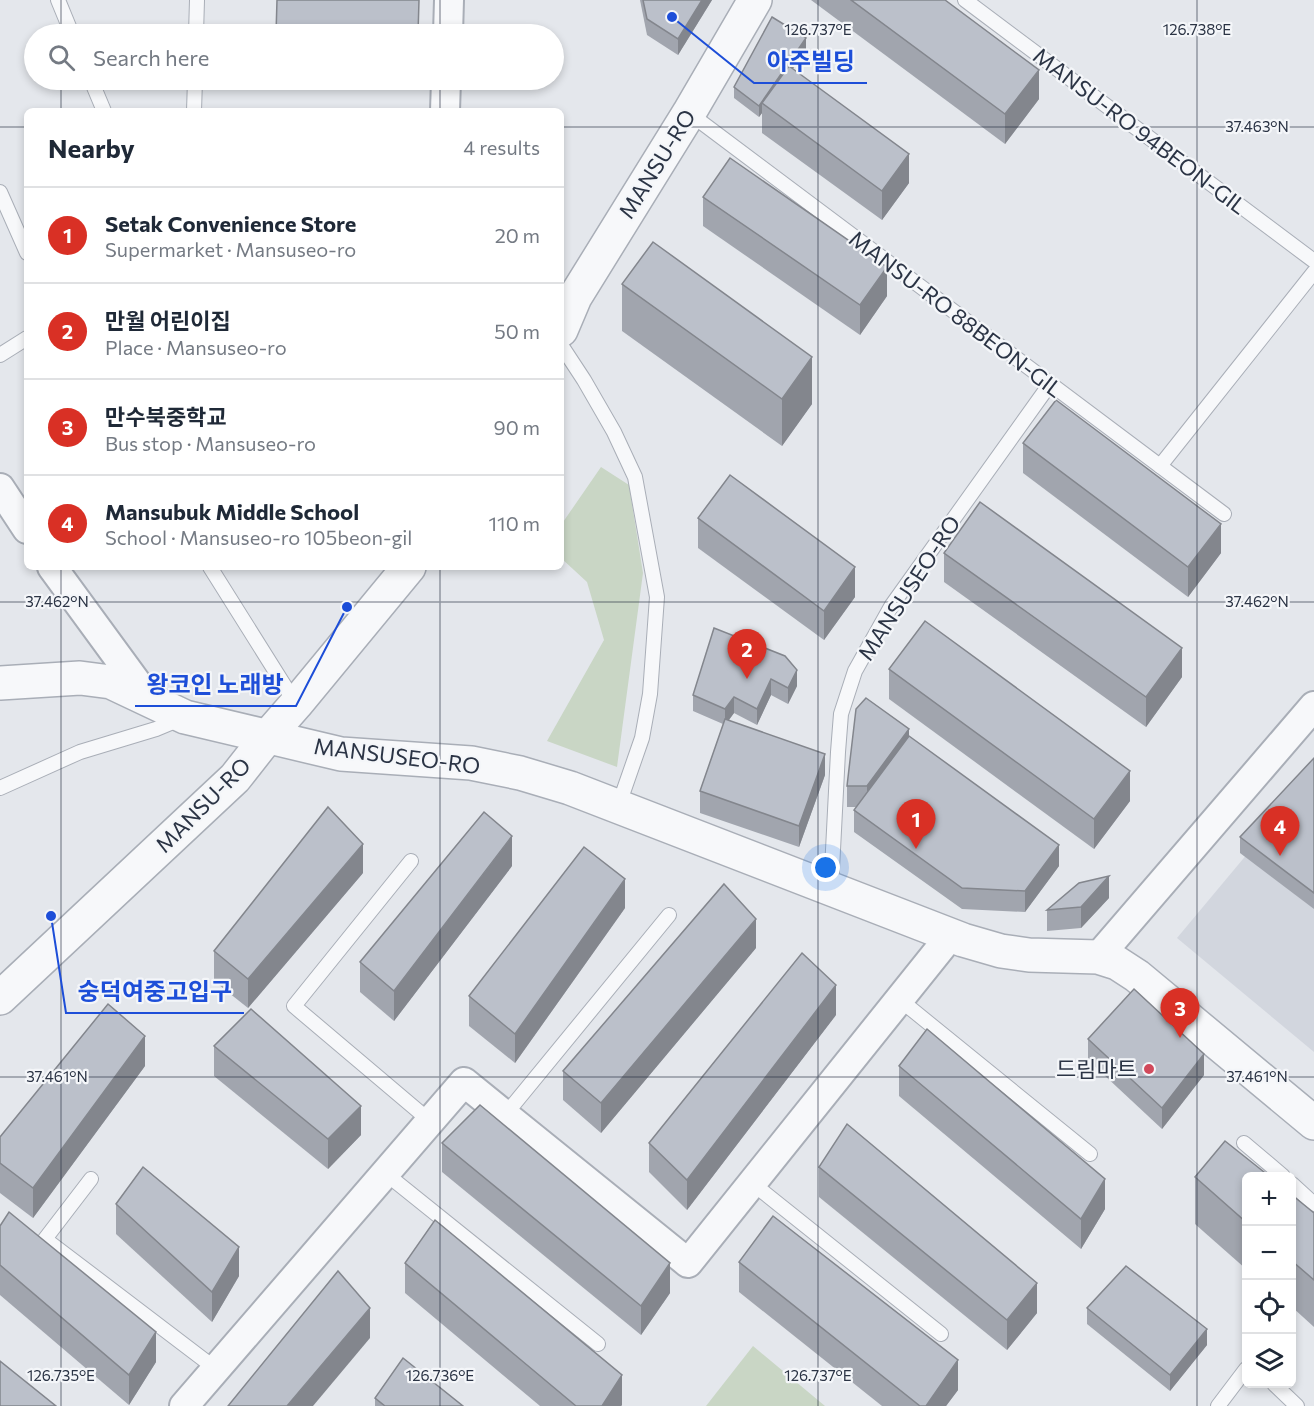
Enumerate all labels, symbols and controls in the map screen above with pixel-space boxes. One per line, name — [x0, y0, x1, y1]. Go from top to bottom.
text: 126.737°E — [784, 20, 852, 38]
text: 126.738°E — [1163, 20, 1231, 38]
search box — [24, 24, 564, 90]
icon: search — [45, 41, 78, 74]
callout: 아주빌딩 — [754, 41, 867, 83]
street label: MANSU-RO 94BEON-GIL — [1028, 42, 1252, 220]
text: Search here — [93, 44, 209, 71]
text: 아주빌딩 — [767, 46, 855, 75]
street label: MANSU-RO — [612, 104, 701, 223]
text: 37.463°N — [1225, 117, 1289, 135]
text: Nearby — [48, 132, 135, 163]
text: 4 results — [463, 135, 540, 159]
text: Setak Convenience Store — [105, 210, 356, 237]
text: 1 — [63, 223, 72, 247]
text: 20 m — [495, 223, 540, 247]
street label: MANSU-RO 88BEON-GIL — [844, 224, 1068, 403]
text: Supermarket · Mansuseo-ro — [105, 237, 356, 261]
text: 만월 어린이집 — [105, 307, 231, 334]
text: 2 — [62, 319, 73, 343]
text: 50 m — [494, 319, 540, 343]
text: Place · Mansuseo-ro — [105, 335, 287, 359]
text: 만수북중학교 — [105, 403, 226, 430]
text: 3 — [62, 415, 73, 439]
text: 90 m — [494, 415, 540, 439]
text: Bus stop · Mansuseo-ro — [105, 431, 316, 455]
text: Mansubuk Middle School — [105, 498, 359, 525]
street label: MANSUSEO-RO — [852, 510, 965, 665]
text: 4 — [61, 511, 74, 535]
text: 110 m — [489, 511, 540, 535]
text: School · Mansuseo-ro 105beon-gil — [105, 525, 412, 549]
text: 37.462°N — [25, 592, 89, 610]
text: 37.462°N — [1225, 592, 1289, 610]
pin: 2 — [728, 630, 766, 679]
callout: 왕코인 노래방 — [135, 664, 296, 706]
text: 왕코인 노래방 — [146, 669, 284, 698]
street label: MANSUSEO-RO — [312, 732, 482, 779]
street label: MANSU-RO — [149, 751, 256, 858]
pin: 1 — [896, 800, 936, 849]
pin: 4 — [1260, 806, 1300, 856]
your location — [811, 853, 840, 882]
callout: 숭덕여중고입구 — [66, 971, 244, 1013]
text: 숭덕여중고입구 — [78, 976, 232, 1005]
pin: 3 — [1160, 988, 1200, 1038]
place label: 드림마트 — [1056, 1055, 1137, 1082]
marker: 드림마트 — [1142, 1062, 1156, 1076]
text: 37.461°N — [26, 1067, 88, 1085]
text: 37.461°N — [1226, 1067, 1288, 1085]
map controls — [1242, 1172, 1296, 1388]
button: + — [1242, 1172, 1296, 1226]
button: − — [1242, 1226, 1296, 1280]
button: locate — [1242, 1280, 1296, 1334]
button: layers — [1242, 1334, 1296, 1388]
text: 126.735°E — [27, 1366, 95, 1384]
text: 126.736°E — [406, 1366, 474, 1384]
text: 126.737°E — [784, 1366, 852, 1384]

